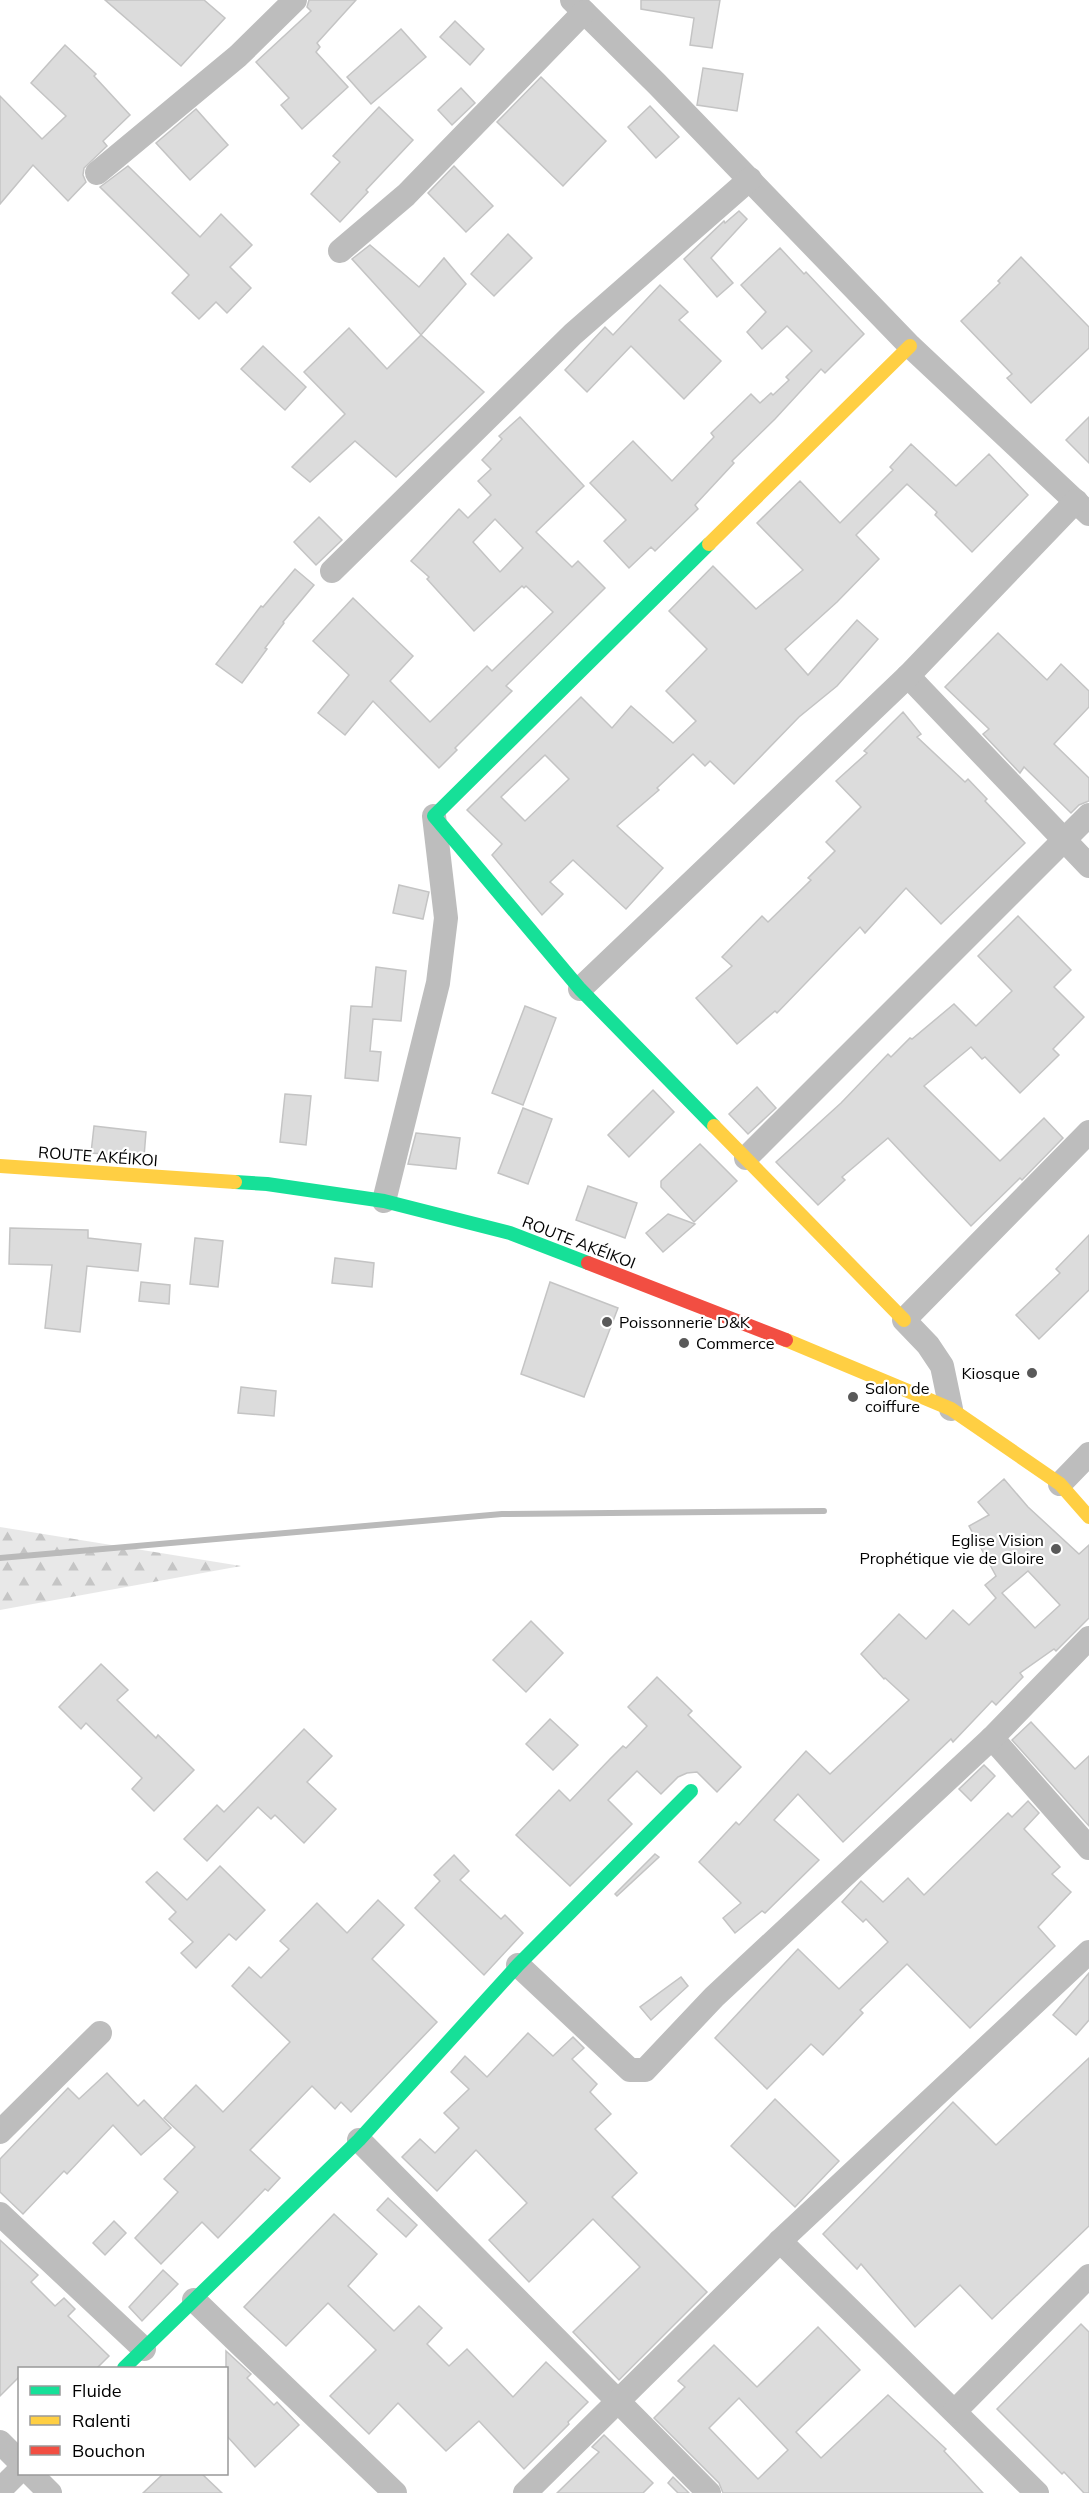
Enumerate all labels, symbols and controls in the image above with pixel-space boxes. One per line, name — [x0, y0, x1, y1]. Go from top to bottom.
street label: ROUTE AKÉIKOI — [37, 1142, 159, 1170]
street label: ROUTE AKÉIKOI — [519, 1211, 639, 1273]
place label: Poissonnerie D&K — [619, 1312, 751, 1332]
marker: Poissonnerie D&K — [600, 1315, 614, 1329]
place label: Commerce — [696, 1333, 775, 1353]
marker: Commerce — [677, 1336, 691, 1350]
place label: Kiosque — [961, 1363, 1020, 1383]
marker: Kiosque — [1025, 1366, 1039, 1380]
place label: Salon de coiffure — [865, 1378, 929, 1416]
marker: Salon de coiffure — [846, 1390, 860, 1404]
place label: Eglise Vision Prophétique vie de Gloire — [860, 1530, 1044, 1568]
marker: Eglise Vision Prophétique vie de Gloire — [1049, 1542, 1063, 1556]
legend — [18, 2367, 228, 2475]
text: Fluide — [72, 2379, 122, 2402]
text: Ralenti — [72, 2409, 130, 2432]
text: Bouchon — [72, 2439, 145, 2462]

